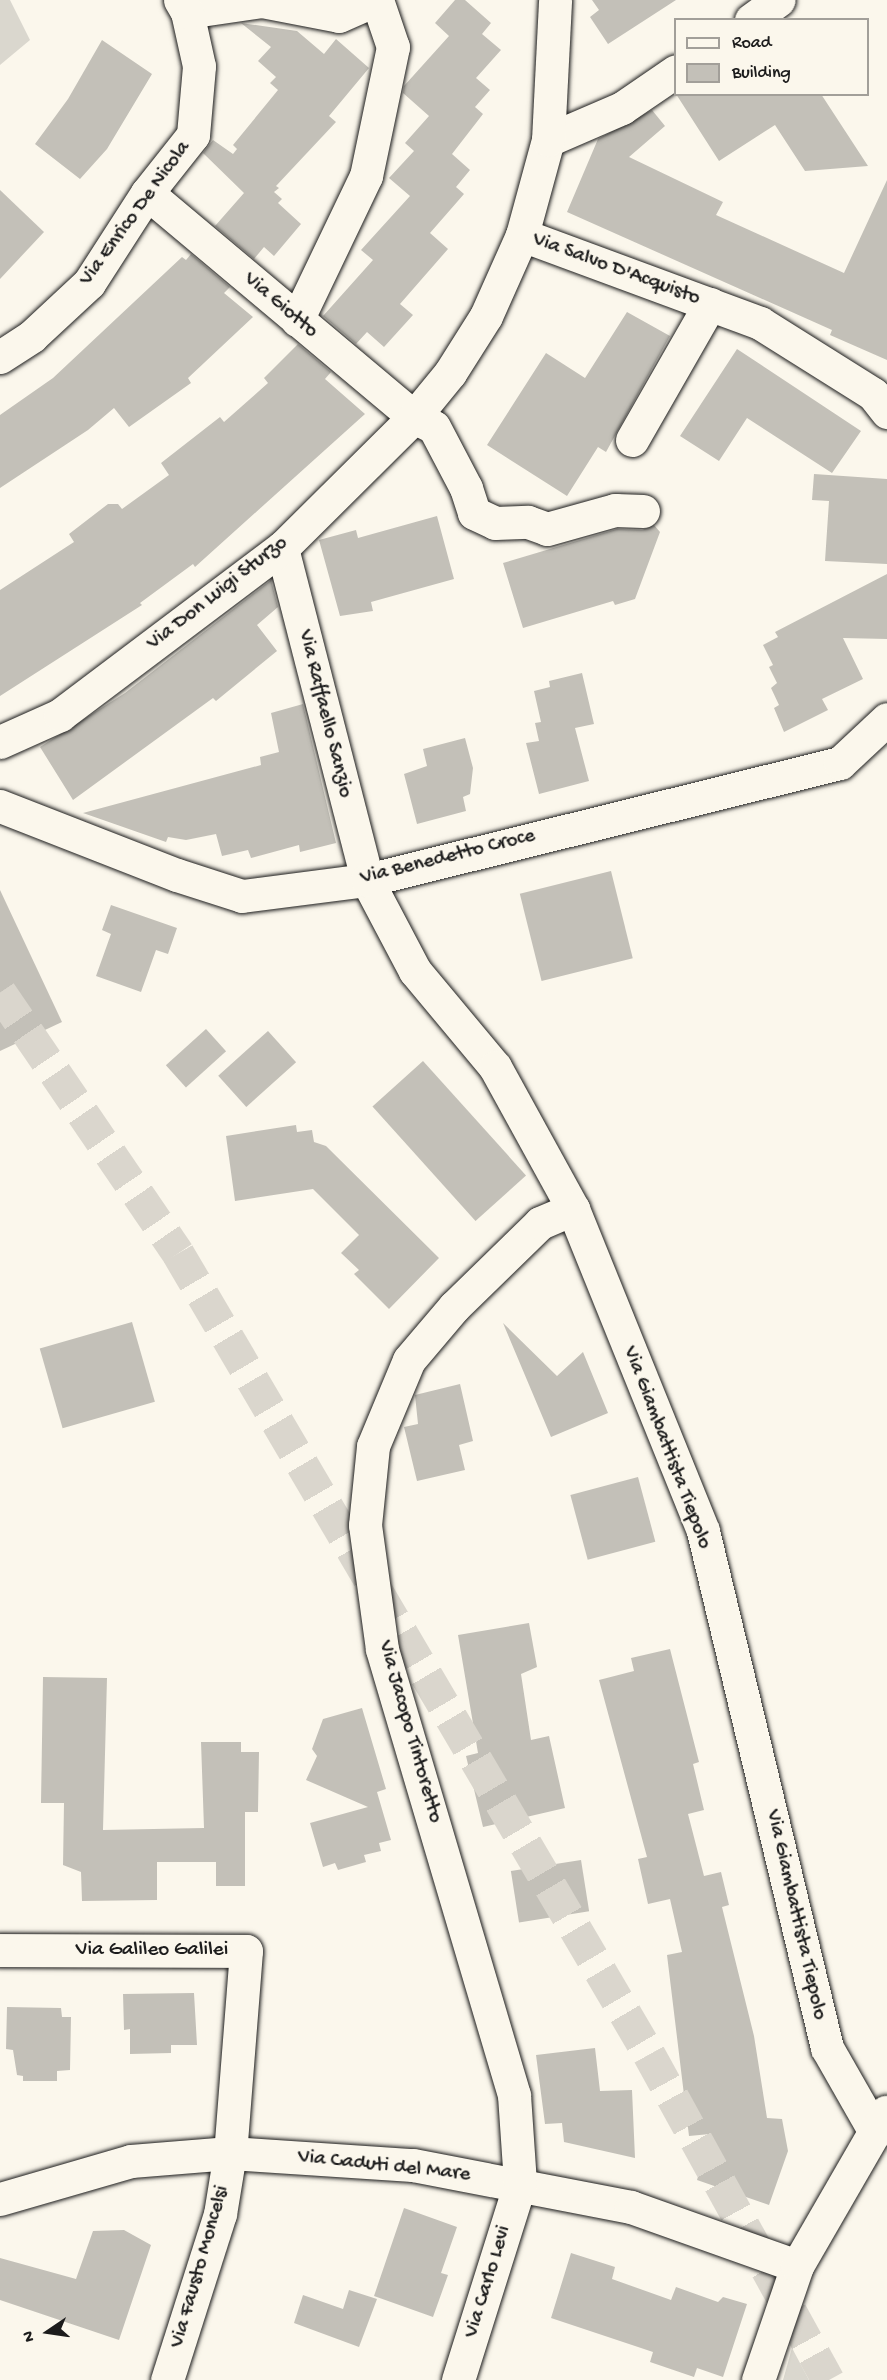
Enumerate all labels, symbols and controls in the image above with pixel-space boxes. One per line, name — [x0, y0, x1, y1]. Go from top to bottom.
legend — [674, 18, 869, 96]
text: Road — [732, 33, 771, 54]
text: Building — [732, 63, 791, 84]
street label: Via Enrico De Nicola — [75, 137, 197, 291]
street label: Via Salvo D'Acquisto — [529, 228, 703, 312]
street label: Via Giotto — [238, 268, 322, 344]
street label: Via Don Luigi Sturzo — [143, 531, 293, 657]
street label: Via Raffaello Sanzio — [291, 627, 357, 801]
street label: Via Benedetto Croce — [358, 824, 538, 892]
street label: Via Giambattista Tiepolo — [616, 1343, 716, 1553]
street label: Via Jacopo Tintoretto — [371, 1638, 447, 1826]
street label: Via Giambattista Tiepolo — [759, 1807, 831, 2023]
street label: Via Galileo Galilei — [76, 1938, 228, 1964]
street label: Via Caduti del Mare — [296, 2145, 472, 2189]
street label: Via Fausto Moncelsi — [166, 2183, 236, 2351]
street label: Via Carlo Levi — [460, 2223, 518, 2341]
north arrow — [18, 2302, 78, 2362]
text: N — [20, 2329, 40, 2343]

